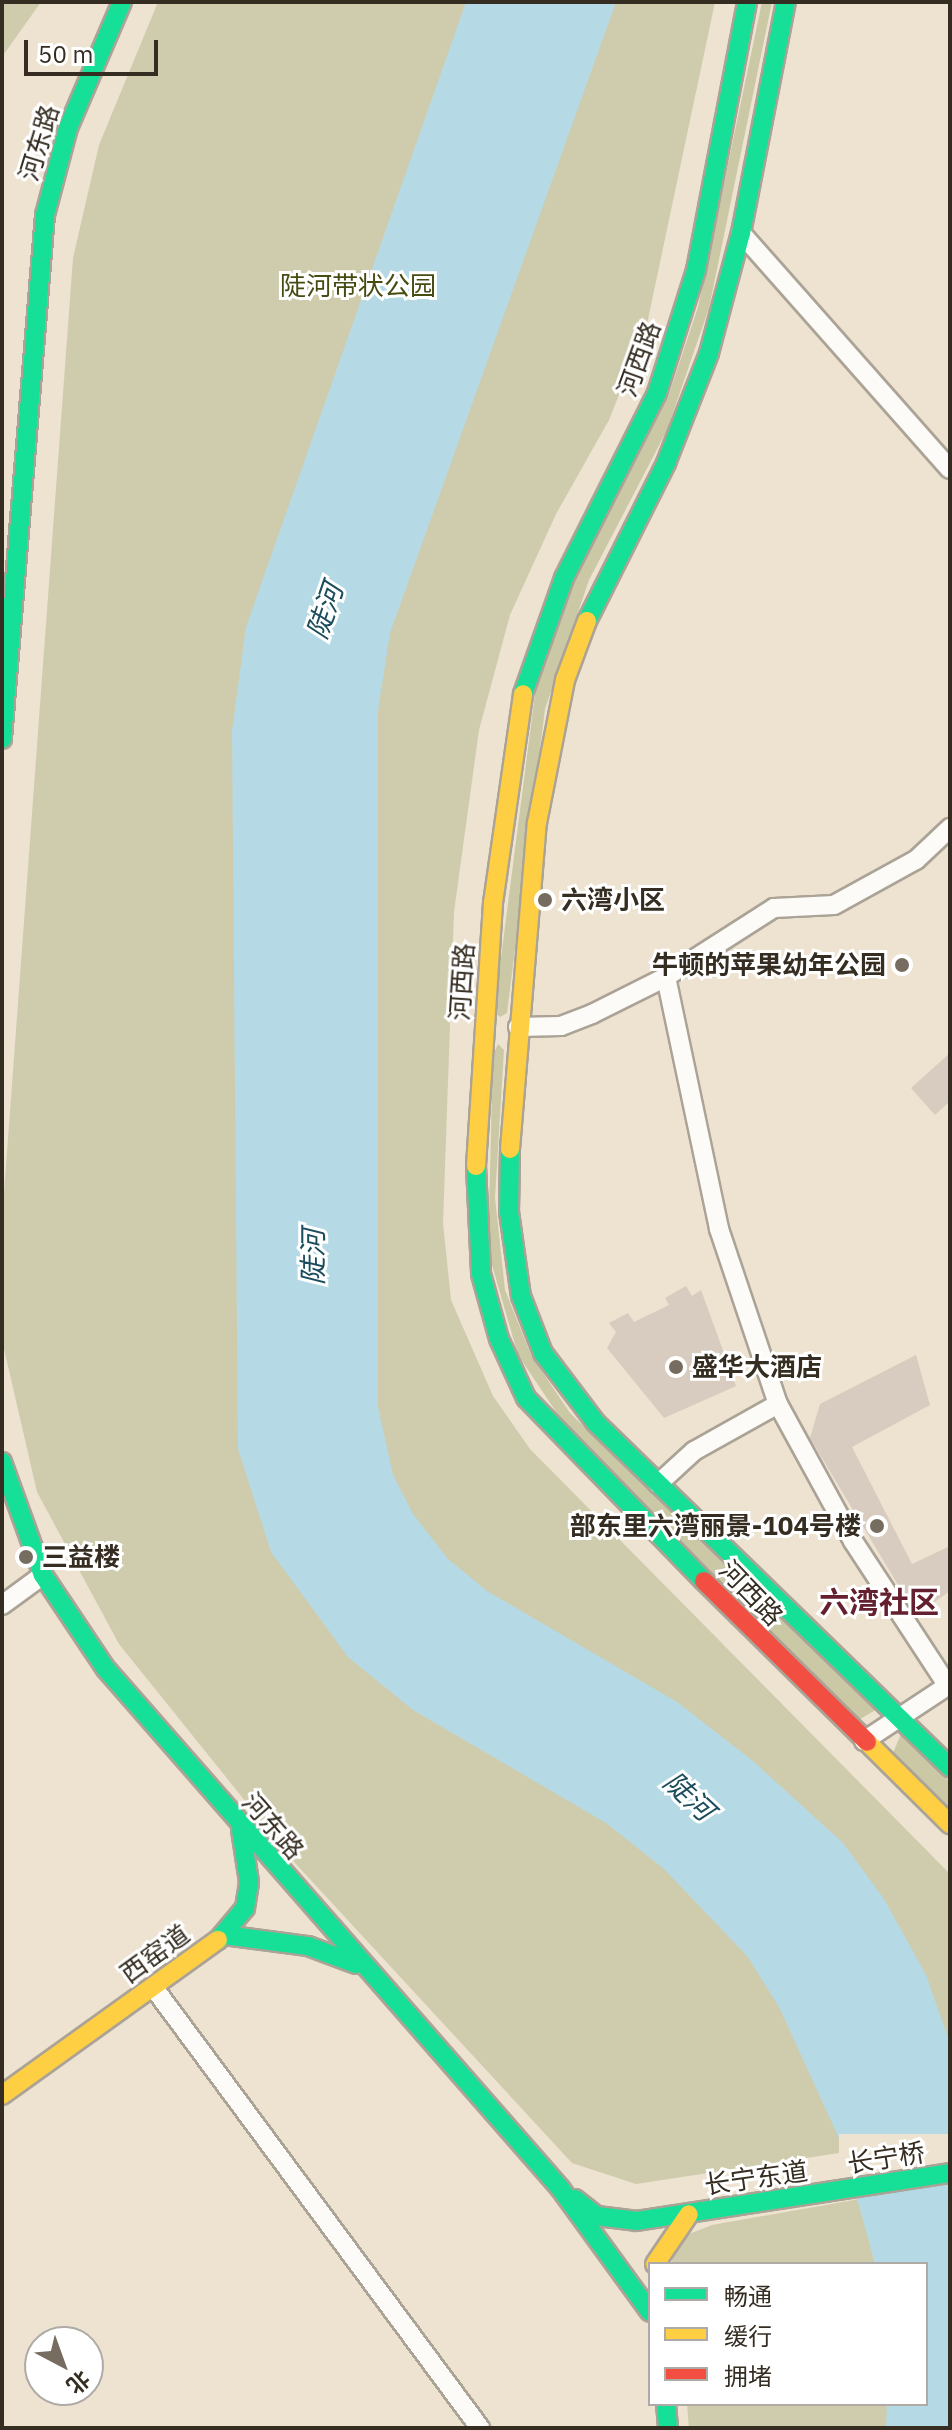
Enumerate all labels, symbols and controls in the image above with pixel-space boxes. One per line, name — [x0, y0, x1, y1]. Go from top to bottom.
scale bar — [28, 24, 162, 74]
text: 50 m — [38, 38, 93, 70]
street label: 河东路 — [13, 101, 65, 185]
park label: 陡河带状公园 — [280, 270, 436, 302]
street label: 河西路 — [611, 317, 667, 401]
water label: 陡河 — [300, 579, 350, 643]
place label: 六湾小区 — [561, 884, 665, 916]
marker: 六湾小区 — [536, 891, 554, 909]
street label: 河西路 — [444, 942, 480, 1022]
place label: 牛顿的苹果幼年公园 — [652, 949, 886, 981]
marker: 牛顿的苹果幼年公园 — [893, 956, 911, 974]
water label: 陡河 — [296, 1229, 330, 1285]
place label: 盛华大酒店 — [692, 1351, 822, 1383]
marker: 盛华大酒店 — [667, 1358, 685, 1376]
place label: 部东里六湾丽景-104号楼 — [570, 1510, 861, 1542]
marker: 部东里六湾丽景-104号楼 — [868, 1517, 886, 1535]
place label: 三益楼 — [42, 1541, 120, 1573]
marker: 三益楼 — [17, 1548, 35, 1566]
street label: 河西路 — [713, 1554, 789, 1632]
district label: 六湾社区 — [819, 1584, 939, 1620]
water label: 陡河 — [657, 1765, 721, 1827]
street label: 河东路 — [236, 1786, 310, 1866]
street label: 西窑道 — [114, 1918, 196, 1990]
street label: 长宁桥 — [845, 2136, 927, 2180]
street label: 长宁东道 — [702, 2155, 810, 2201]
legend — [648, 2262, 928, 2406]
text: 畅通 — [724, 2280, 772, 2312]
text: 缓行 — [724, 2320, 772, 2352]
north arrow — [24, 2326, 104, 2406]
text: 拥堵 — [724, 2360, 772, 2392]
text: 北 — [61, 2365, 97, 2401]

